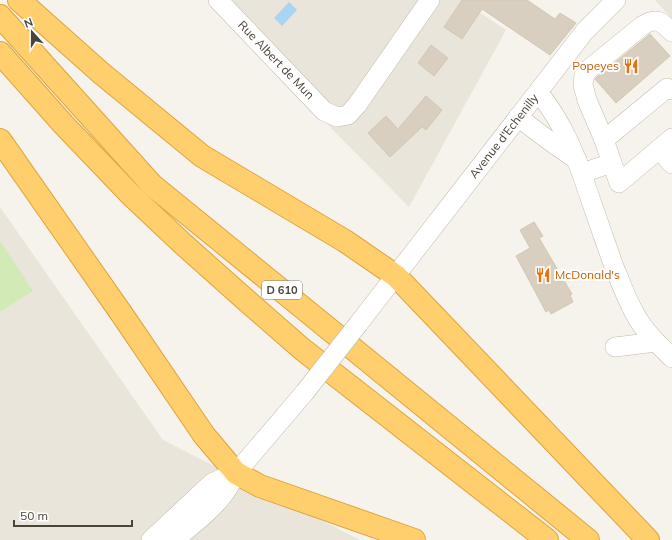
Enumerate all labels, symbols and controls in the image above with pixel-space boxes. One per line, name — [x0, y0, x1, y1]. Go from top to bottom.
north arrow — [12, 12, 52, 52]
text: N — [22, 15, 35, 31]
street label: Rue Albert de Mun — [235, 17, 318, 102]
restaurant icon: Popeyes — [622, 57, 640, 75]
place label: Popeyes — [572, 58, 619, 73]
street label: Avenue d'Echenilly — [466, 90, 542, 181]
restaurant icon: McDonald's — [534, 266, 552, 284]
place label: McDonald's — [555, 267, 620, 282]
road number: D 610 — [262, 281, 302, 299]
scale bar — [14, 502, 132, 528]
text: 50 m — [20, 508, 48, 523]

